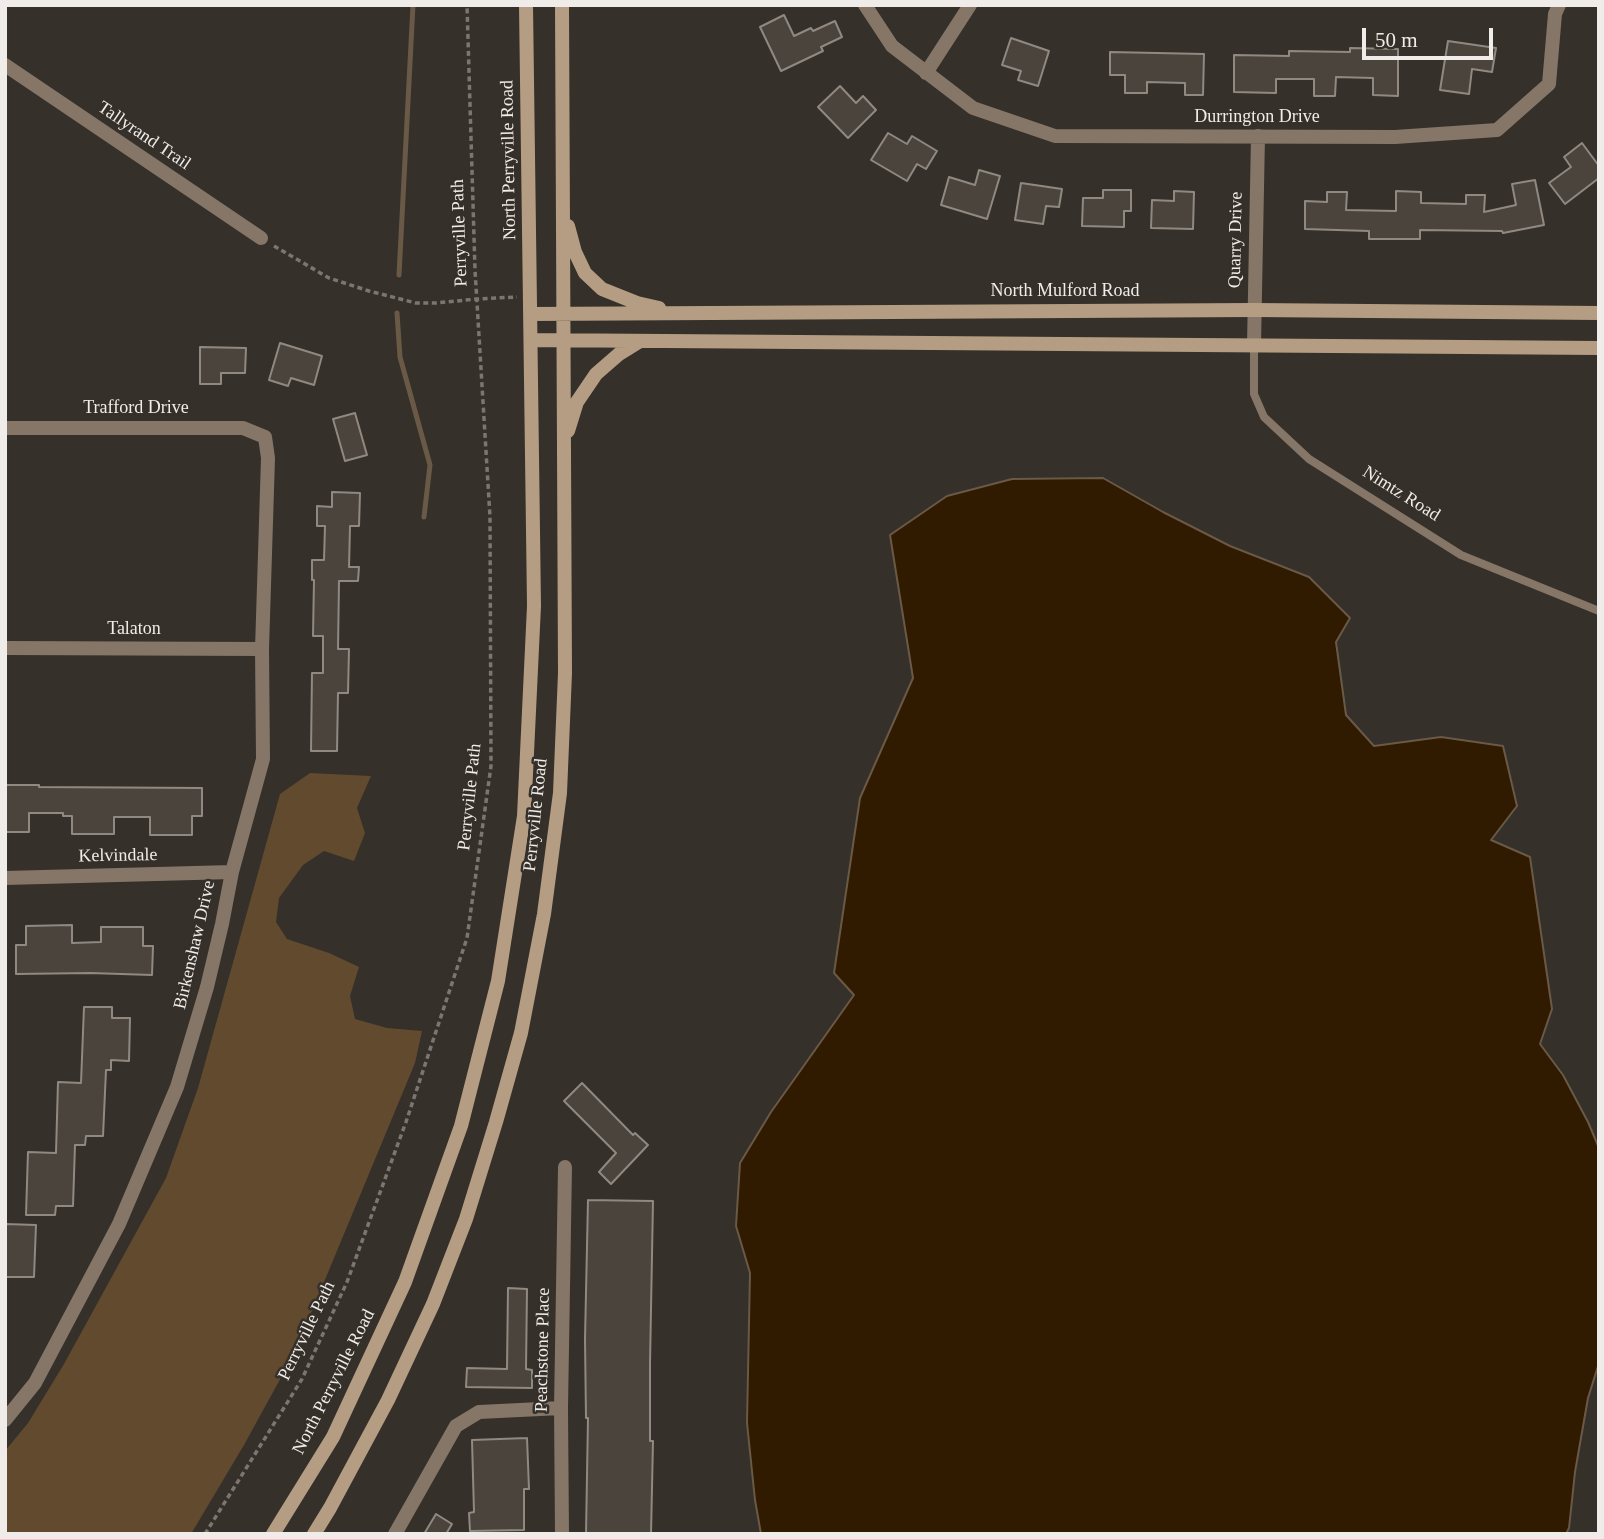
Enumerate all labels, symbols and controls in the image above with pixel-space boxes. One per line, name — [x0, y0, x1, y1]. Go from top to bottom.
scale bar — [1366, 14, 1497, 58]
text: 50 m — [1375, 28, 1418, 52]
street label: North Perryville Road — [497, 80, 521, 240]
street label: Tallyrand Trail — [93, 97, 195, 175]
street label: Durrington Drive — [1194, 106, 1320, 128]
street label: Perryville Path — [447, 179, 473, 287]
street label: Quarry Drive — [1224, 192, 1248, 288]
street label: North Mulford Road — [991, 280, 1139, 302]
street label: Trafford Drive — [83, 397, 189, 419]
street label: Nimtz Road — [1358, 462, 1444, 526]
street label: Talaton — [107, 618, 161, 640]
street label: Perryville Path — [454, 742, 486, 852]
street label: Perryville Road — [519, 757, 553, 873]
street label: Kelvindale — [78, 845, 158, 867]
street label: Birkenshaw Drive — [170, 879, 220, 1011]
street label: Perryville Path — [274, 1278, 340, 1384]
street label: Peachstone Place — [531, 1288, 555, 1412]
street label: North Perryville Road — [288, 1306, 380, 1458]

